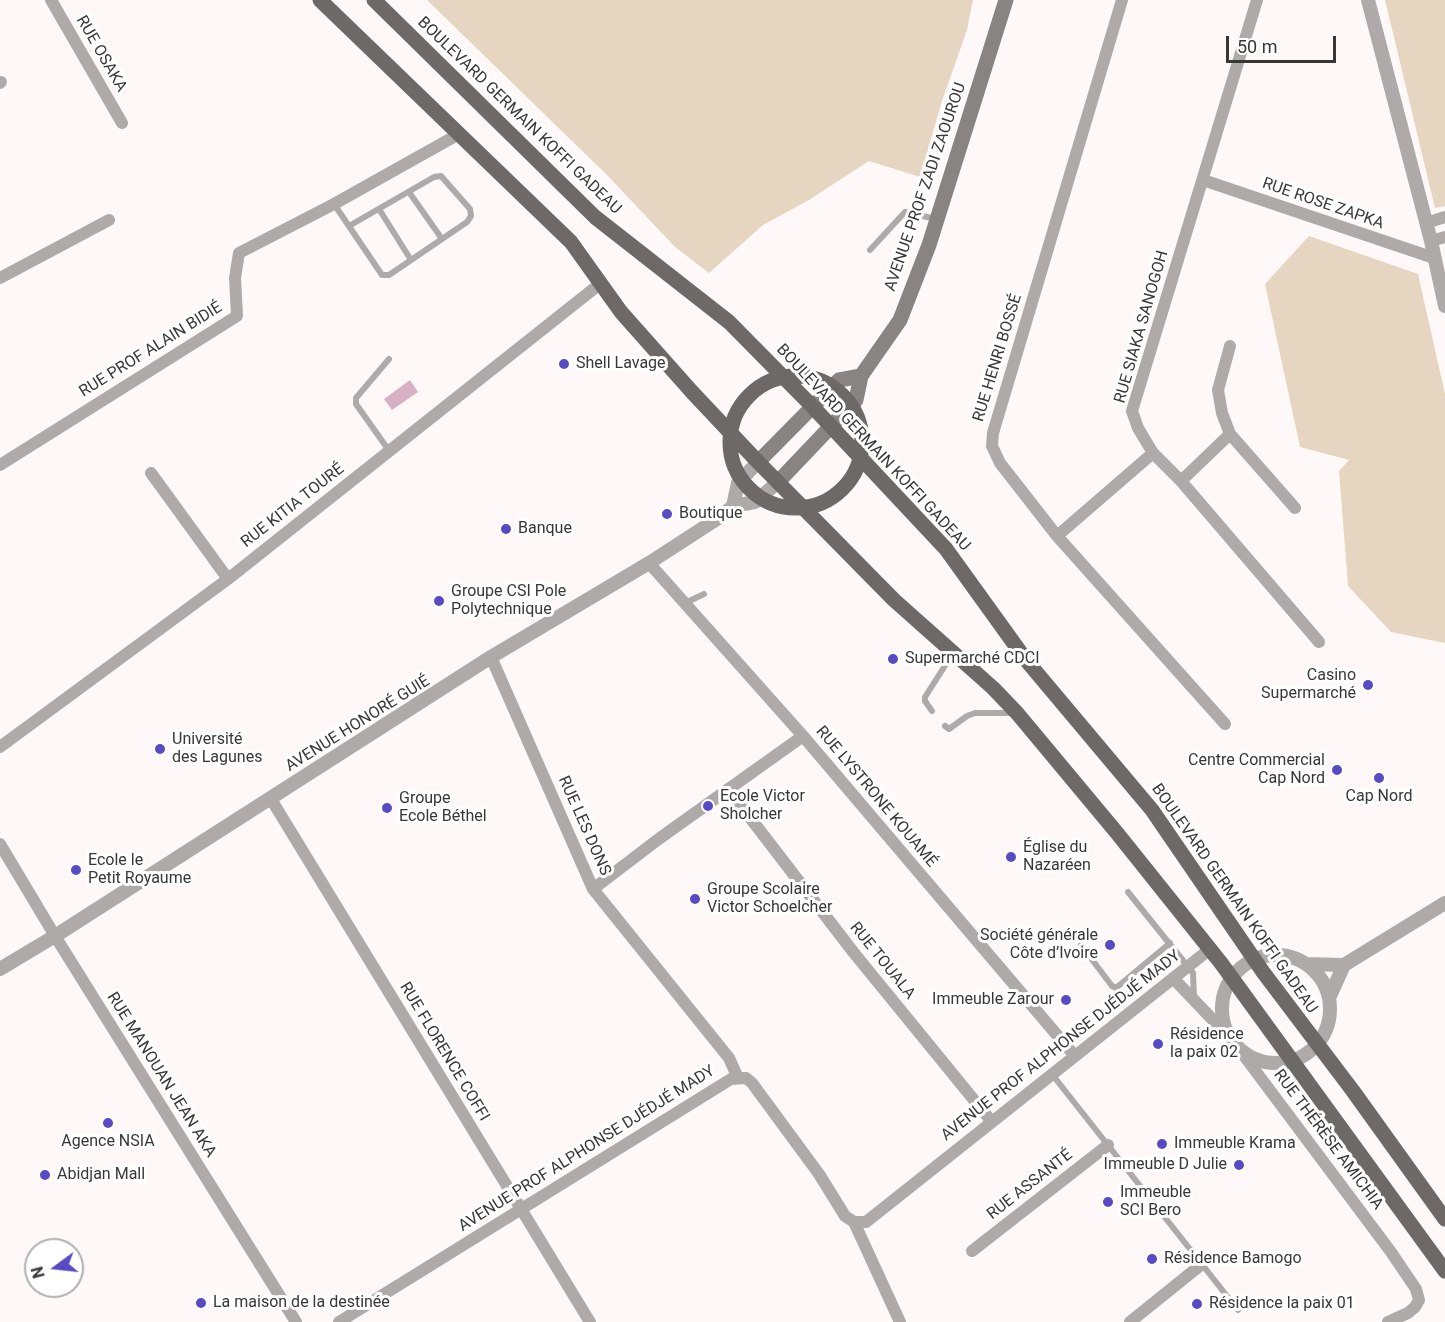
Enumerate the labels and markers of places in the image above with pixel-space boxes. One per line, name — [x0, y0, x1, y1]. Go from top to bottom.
place label: Shell Lavage — [576, 354, 666, 374]
marker: Shell Lavage — [557, 357, 571, 371]
place label: Boutique — [679, 504, 742, 524]
marker: Boutique — [660, 507, 674, 521]
place label: Banque — [518, 519, 572, 539]
marker: Banque — [499, 522, 513, 536]
place label: Groupe CSI Pole Polytechnique — [451, 582, 566, 620]
marker: Groupe CSI Pole Polytechnique — [432, 594, 446, 608]
place label: Supermarché CDCI — [905, 649, 1040, 669]
marker: Supermarché CDCI — [886, 652, 900, 666]
place label: Casino Supermarché — [1261, 666, 1356, 704]
marker: Casino Supermarché — [1361, 678, 1375, 692]
place label: Université des Lagunes — [172, 730, 262, 768]
marker: Université des Lagunes — [153, 742, 167, 756]
place label: Centre Commercial Cap Nord — [1188, 751, 1325, 789]
marker: Centre Commercial Cap Nord — [1330, 763, 1344, 777]
marker: Cap Nord — [1372, 771, 1386, 785]
place label: Ecole Victor Sholcher — [720, 787, 805, 825]
place label: Cap Nord — [1346, 787, 1412, 807]
place label: Groupe Ecole Béthel — [399, 789, 487, 827]
marker: Ecole Victor Sholcher — [701, 799, 715, 813]
marker: Groupe Ecole Béthel — [380, 801, 394, 815]
place label: Église du Nazaréen — [1023, 838, 1091, 876]
marker: Église du Nazaréen — [1004, 850, 1018, 864]
place label: Ecole le Petit Royaume — [88, 851, 191, 889]
marker: Ecole le Petit Royaume — [69, 863, 83, 877]
place label: Groupe Scolaire Victor Schoelcher — [707, 880, 832, 918]
marker: Groupe Scolaire Victor Schoelcher — [688, 892, 702, 906]
place label: Société générale Côte d’Ivoire — [980, 926, 1098, 964]
marker: Société générale Côte d’Ivoire — [1103, 938, 1117, 952]
place label: Immeuble Zarour — [932, 990, 1054, 1010]
marker: Immeuble Zarour — [1059, 993, 1073, 1007]
place label: Résidence la paix 02 — [1170, 1025, 1244, 1063]
marker: Résidence la paix 02 — [1151, 1037, 1165, 1051]
marker: Agence NSIA — [101, 1116, 115, 1130]
place label: Agence NSIA — [61, 1132, 155, 1152]
place label: Immeuble Krama — [1174, 1134, 1296, 1154]
marker: Immeuble Krama — [1155, 1137, 1169, 1151]
place label: Immeuble D Julie — [1104, 1155, 1227, 1175]
marker: Immeuble D Julie — [1232, 1158, 1246, 1172]
place label: Abidjan Mall — [57, 1165, 145, 1185]
marker: Abidjan Mall — [38, 1168, 52, 1182]
place label: Immeuble SCI Bero — [1120, 1183, 1191, 1221]
marker: Immeuble SCI Bero — [1101, 1195, 1115, 1209]
place label: Résidence Bamogo — [1164, 1249, 1302, 1269]
marker: Résidence Bamogo — [1145, 1252, 1159, 1266]
place label: La maison de la destinée — [213, 1293, 390, 1313]
place label: Résidence la paix 01 — [1209, 1294, 1355, 1314]
marker: La maison de la destinée — [194, 1296, 208, 1310]
marker: Résidence la paix 01 — [1190, 1297, 1204, 1311]

